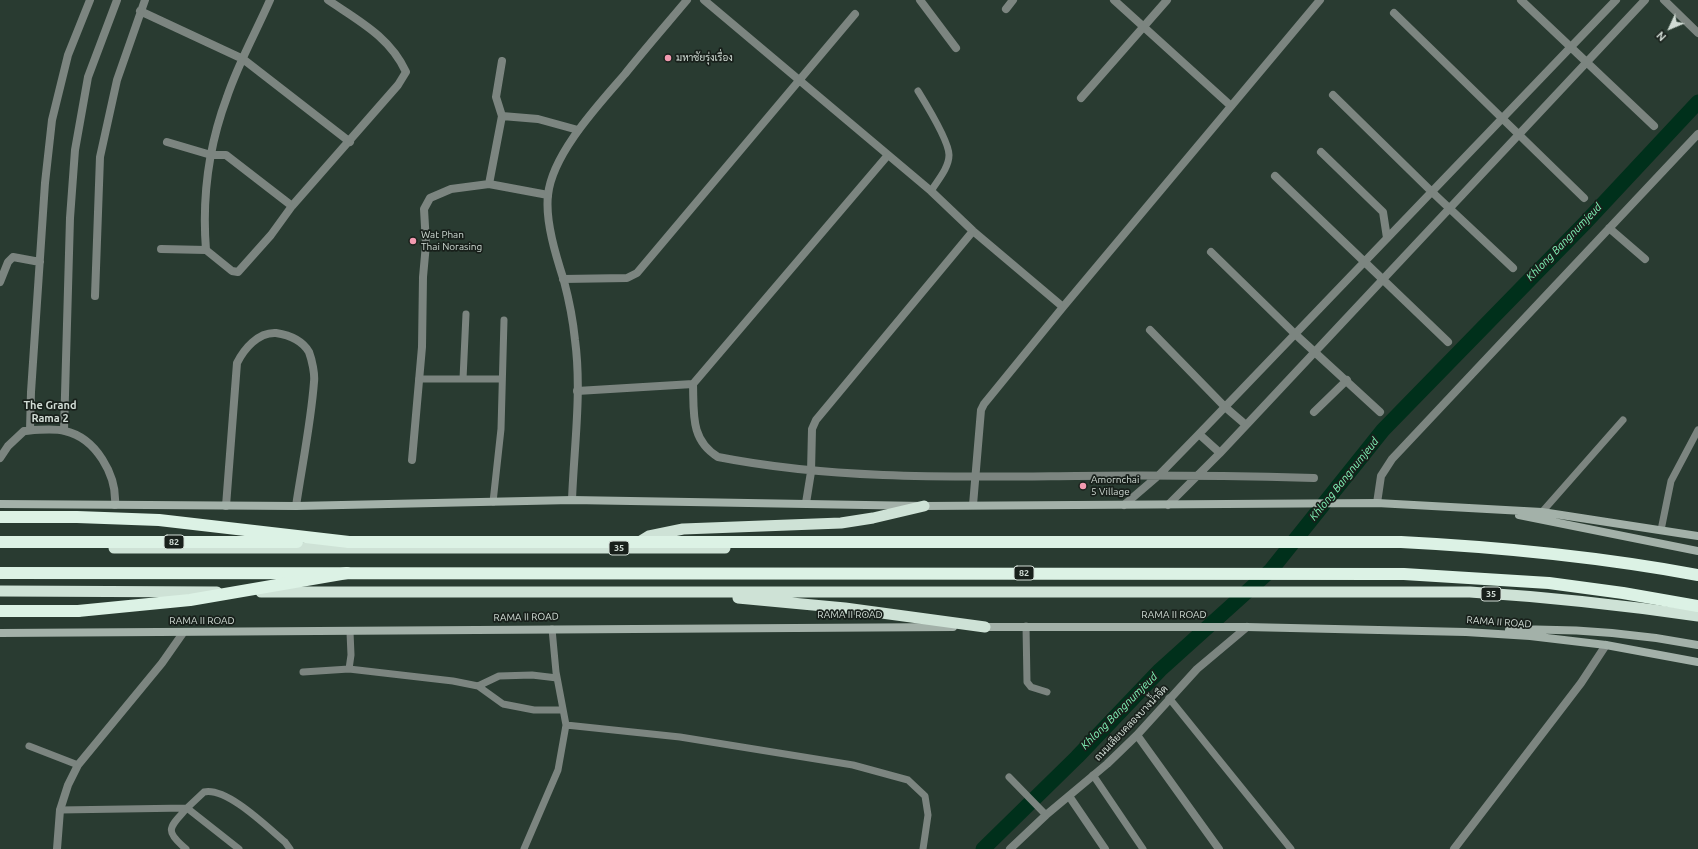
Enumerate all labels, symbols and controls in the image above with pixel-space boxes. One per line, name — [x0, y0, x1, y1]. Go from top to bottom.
north arrow — [1650, 8, 1690, 48]
text: N — [1654, 29, 1669, 43]
place label: มหาชัยรุ่งเรื่อง — [676, 52, 733, 64]
marker: มหาชัยรุ่งเรื่อง — [663, 53, 673, 63]
water label: Khlong Bangnumjeud — [1523, 200, 1605, 284]
place label: Wat Phan Thai Norasing — [421, 229, 482, 252]
marker: Wat Phan Thai Norasing — [408, 236, 418, 246]
district label: The Grand Rama 2 — [23, 398, 77, 424]
water label: Khlong Bangnumjeud — [1306, 435, 1382, 523]
place label: Amornchai 5 Village — [1091, 474, 1139, 498]
marker: Amornchai 5 Village — [1078, 481, 1088, 491]
road number: 82 — [164, 535, 184, 549]
road number: 35 — [609, 541, 629, 555]
road number: 82 — [1014, 566, 1034, 580]
road number: 35 — [1481, 587, 1501, 601]
street label: RAMA II ROAD — [817, 609, 883, 621]
street label: RAMA II ROAD — [1141, 609, 1207, 621]
street label: RAMA II ROAD — [493, 610, 559, 624]
street label: RAMA II ROAD — [1466, 614, 1532, 630]
street label: RAMA II ROAD — [169, 615, 235, 627]
water label: Khlong Bangnumjeud — [1078, 670, 1160, 752]
street label: ถนนเลียบคลองบางน้ำจืด — [1092, 683, 1170, 763]

